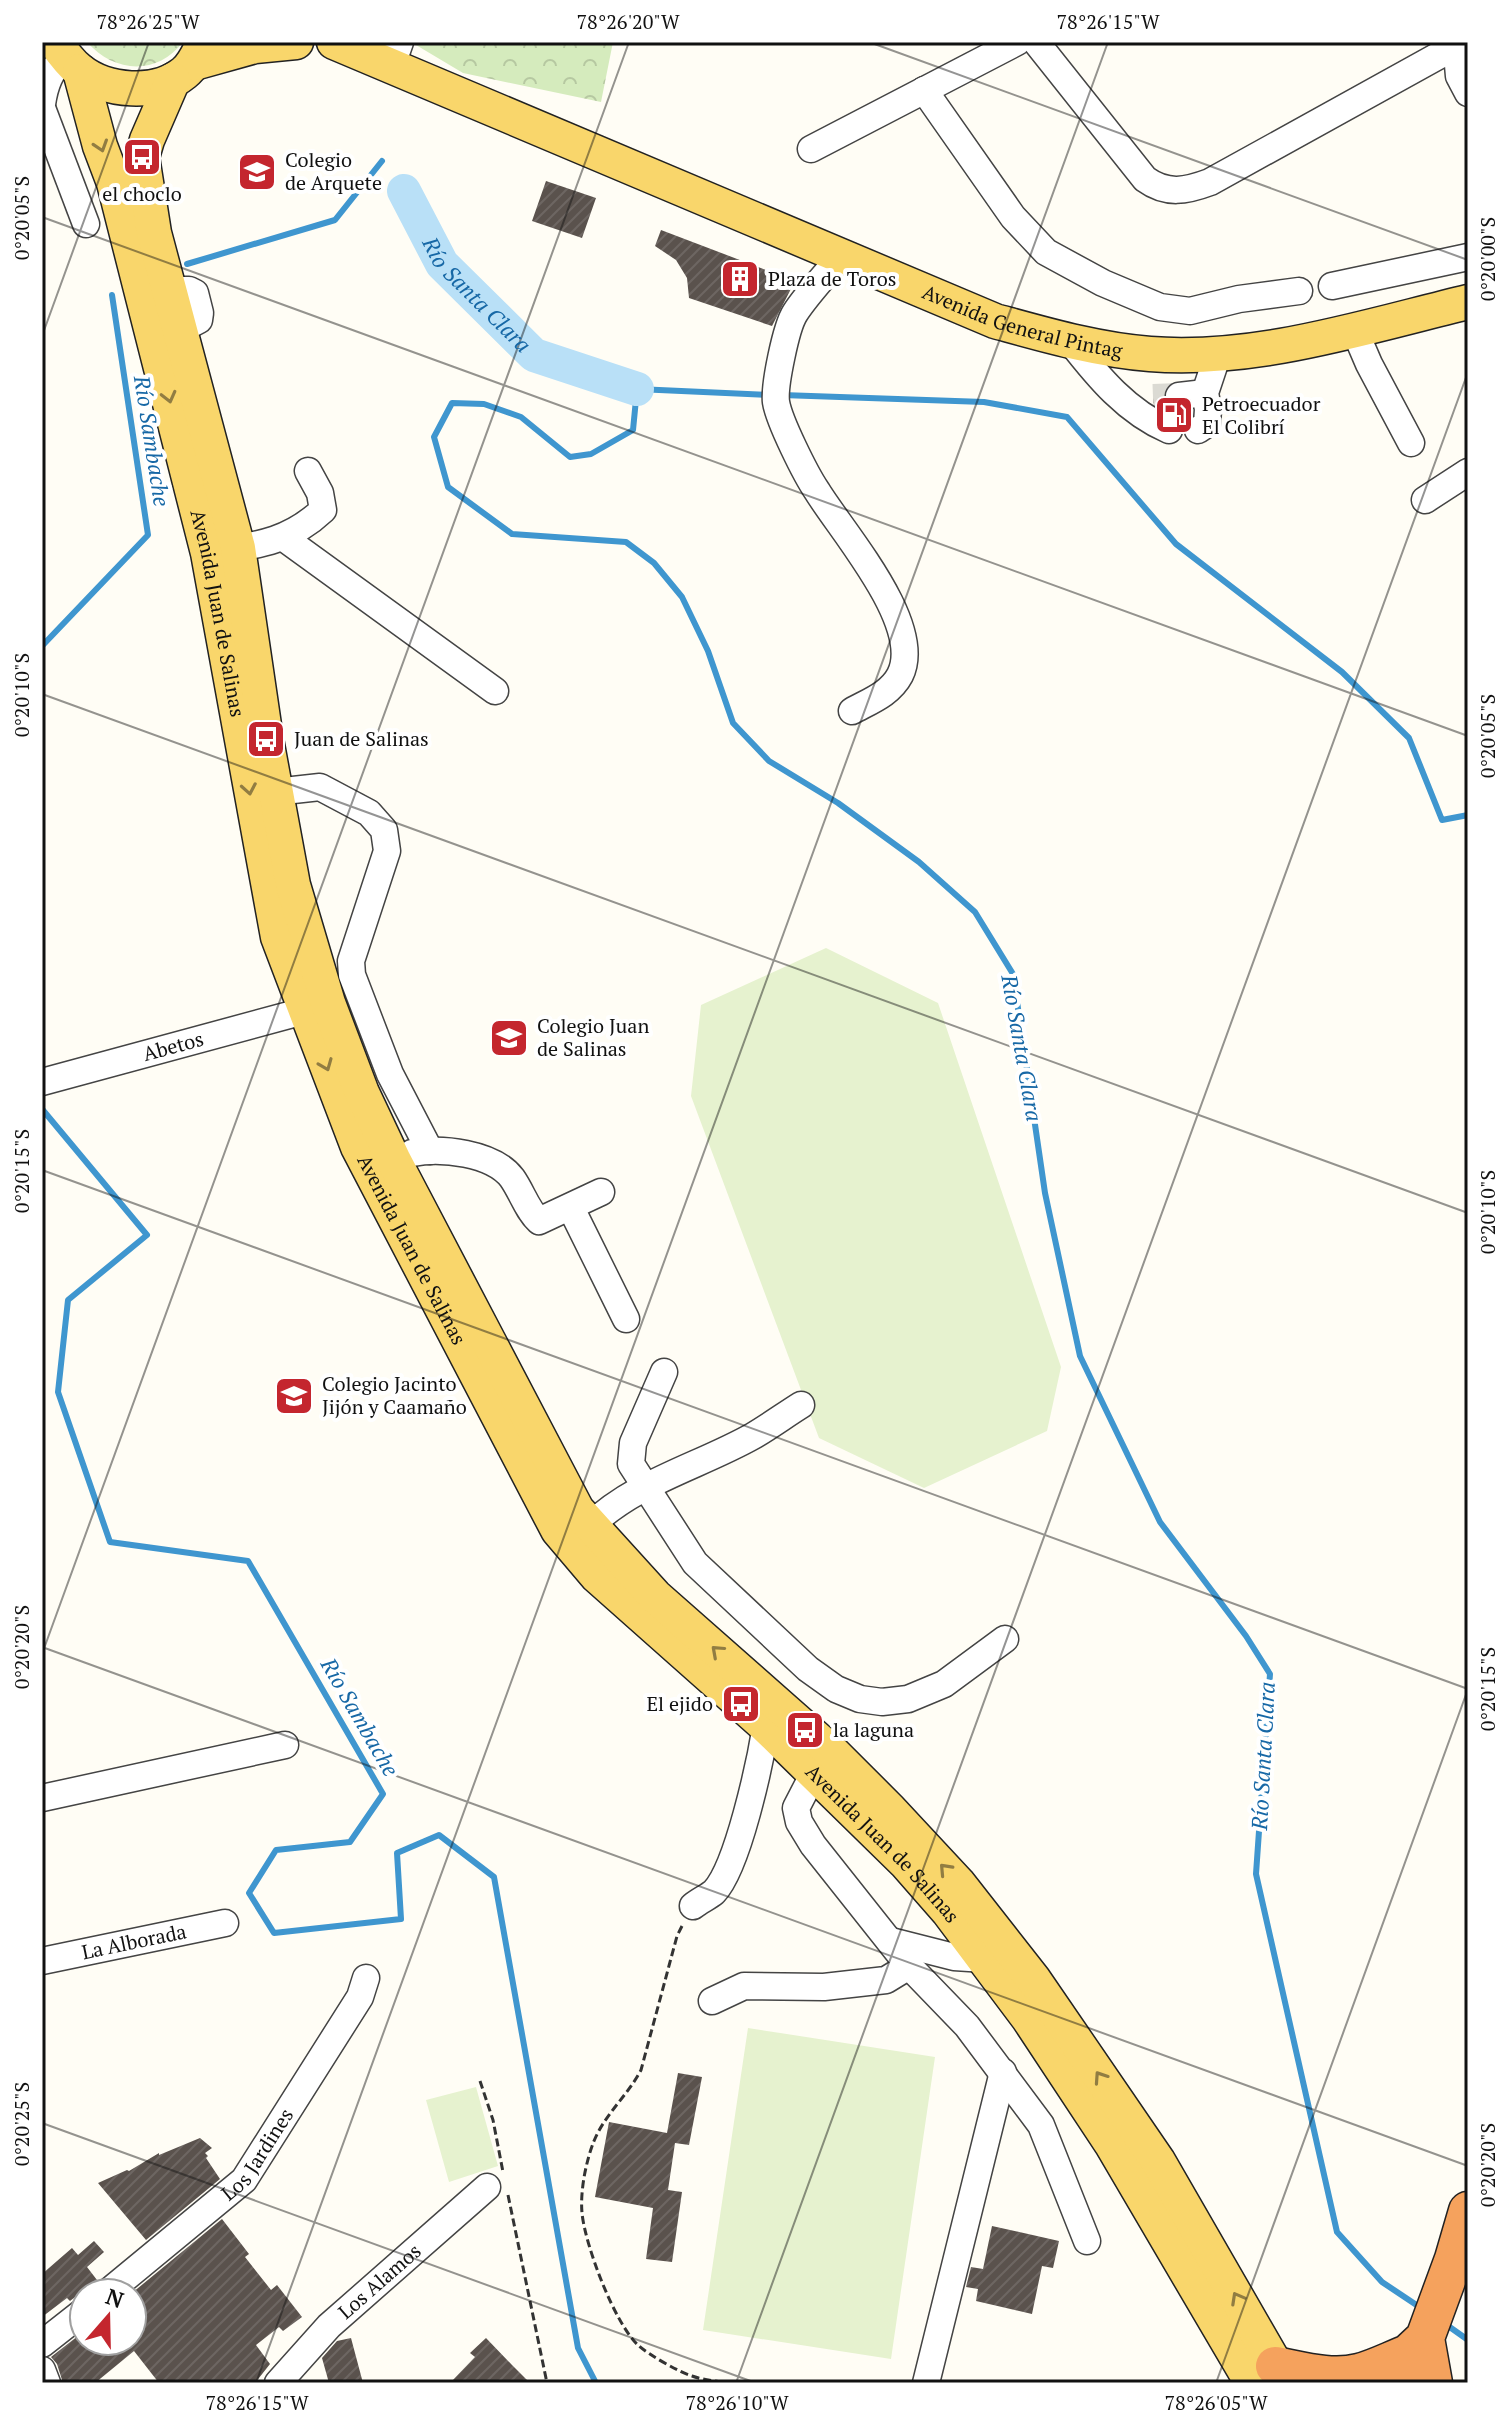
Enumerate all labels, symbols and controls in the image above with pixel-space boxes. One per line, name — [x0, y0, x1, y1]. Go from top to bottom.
text: 78°26'25"W — [96, 8, 200, 35]
text: 78°26'20"W — [576, 8, 680, 35]
text: 78°26'15"W — [1056, 8, 1160, 35]
bus stop icon: el choclo — [121, 136, 163, 178]
one-way arrow — [92, 139, 108, 153]
place label: Colegio de Arquete — [285, 146, 382, 196]
school or university icon: Colegio de Arquete — [236, 151, 278, 193]
text: 0°20'05"S — [8, 176, 35, 260]
place label: el choclo — [102, 180, 182, 207]
text: 0°20'00"S — [1474, 217, 1501, 301]
water label: Río Santa Clara — [416, 231, 538, 358]
building icon: Plaza de Toros — [719, 258, 761, 300]
place label: Plaza de Toros — [768, 265, 896, 292]
street label: Avenida General Pintag — [918, 278, 1125, 364]
water label: Río Sambache — [128, 372, 177, 508]
one-way arrow — [159, 390, 176, 404]
place label: Petroecuador El Colibrí — [1202, 390, 1321, 440]
fuel station icon: Petroecuador El Colibrí — [1153, 394, 1195, 436]
street label: Avenida Juan de Salinas — [184, 507, 252, 719]
text: 0°20'10"S — [8, 653, 35, 737]
text: 0°20'05"S — [1474, 694, 1501, 778]
bus stop icon: Juan de Salinas — [245, 718, 287, 760]
place label: Juan de Salinas — [294, 725, 429, 752]
one-way arrow — [240, 781, 257, 795]
water label: Río Santa Clara — [995, 971, 1050, 1124]
place label: Colegio Juan de Salinas — [537, 1012, 649, 1062]
school or university icon: Colegio Juan de Salinas — [488, 1017, 530, 1059]
street label: Abetos — [140, 1025, 206, 1067]
one-way arrow — [316, 1057, 332, 1071]
text: 0°20'15"S — [8, 1129, 35, 1213]
street label: Avenida Juan de Salinas — [351, 1150, 473, 1349]
text: 0°20'10"S — [1474, 1170, 1501, 1254]
place label: Colegio Jacinto Jijón y Caamaño — [322, 1370, 467, 1420]
school or university icon: Colegio Jacinto Jijón y Caamaño — [273, 1375, 315, 1417]
text: 0°20'20"S — [8, 1605, 35, 1689]
one-way arrow — [711, 1646, 726, 1661]
text: 0°20'15"S — [1474, 1647, 1501, 1731]
water label: Río Sambache — [314, 1651, 406, 1781]
water label: Río Santa Clara — [1244, 1681, 1281, 1832]
bus stop icon: El ejido — [720, 1683, 762, 1725]
place label: El ejido — [646, 1690, 713, 1717]
bus stop icon: la laguna — [784, 1709, 826, 1751]
place label: la laguna — [833, 1716, 914, 1743]
street label: Avenida Juan de Salinas — [800, 1758, 966, 1928]
one-way arrow — [939, 1864, 954, 1878]
street label: La Alborada — [79, 1917, 189, 1965]
one-way arrow — [1094, 2072, 1109, 2086]
text: 0°20'25"S — [8, 2082, 35, 2166]
street label: Los Jardines — [215, 2103, 299, 2206]
text: 0°20'20"S — [1474, 2123, 1501, 2207]
street label: Los Alamos — [332, 2237, 427, 2325]
north arrow — [68, 2277, 148, 2357]
text: N — [102, 2281, 128, 2314]
one-way arrow — [1232, 2292, 1247, 2306]
text: 78°26'15"W — [205, 2389, 309, 2416]
text: 78°26'10"W — [685, 2389, 789, 2416]
text: 78°26'05"W — [1164, 2389, 1268, 2416]

